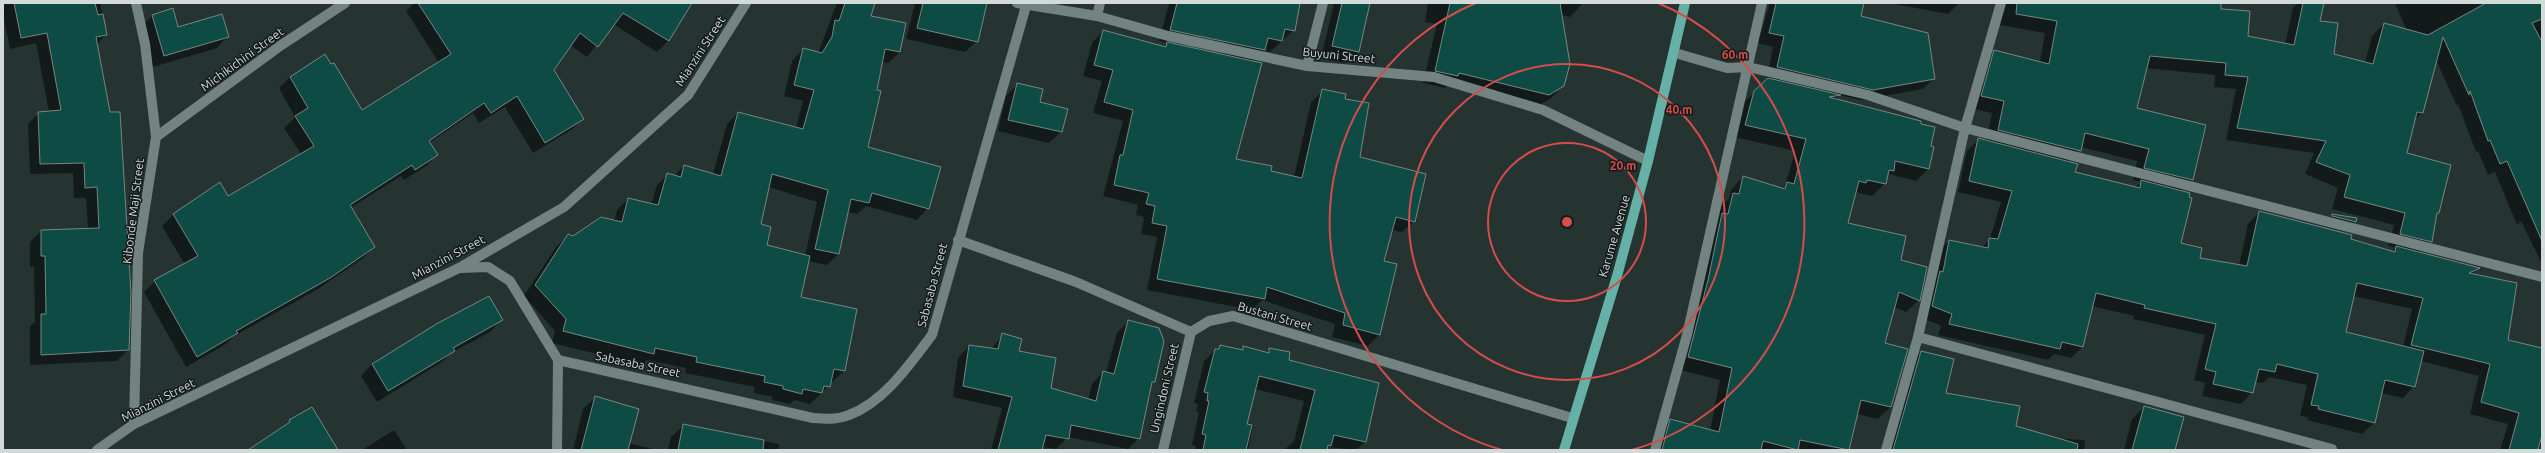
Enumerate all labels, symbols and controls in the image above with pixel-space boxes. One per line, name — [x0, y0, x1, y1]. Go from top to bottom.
street label: Mianzini Street — [673, 13, 728, 88]
street label: Michikichini Street — [198, 24, 286, 93]
street label: Buyuni Street — [1302, 45, 1376, 65]
text: 60 m — [1722, 48, 1748, 61]
text: 40 m — [1666, 103, 1692, 116]
street label: Kibonde Maji Street — [120, 157, 146, 265]
text: 20 m — [1610, 159, 1636, 172]
street label: Karume Avenue — [1596, 193, 1632, 279]
centre of rings — [1560, 215, 1574, 229]
street label: Mianzini Street — [409, 232, 487, 282]
street label: Sabasaba Street — [915, 241, 950, 328]
street label: Bustani Street — [1236, 299, 1314, 333]
street label: Ungindoni Street — [1147, 342, 1181, 434]
street label: Sabasaba Street — [594, 349, 682, 379]
street label: Mianzini Street — [119, 376, 197, 424]

